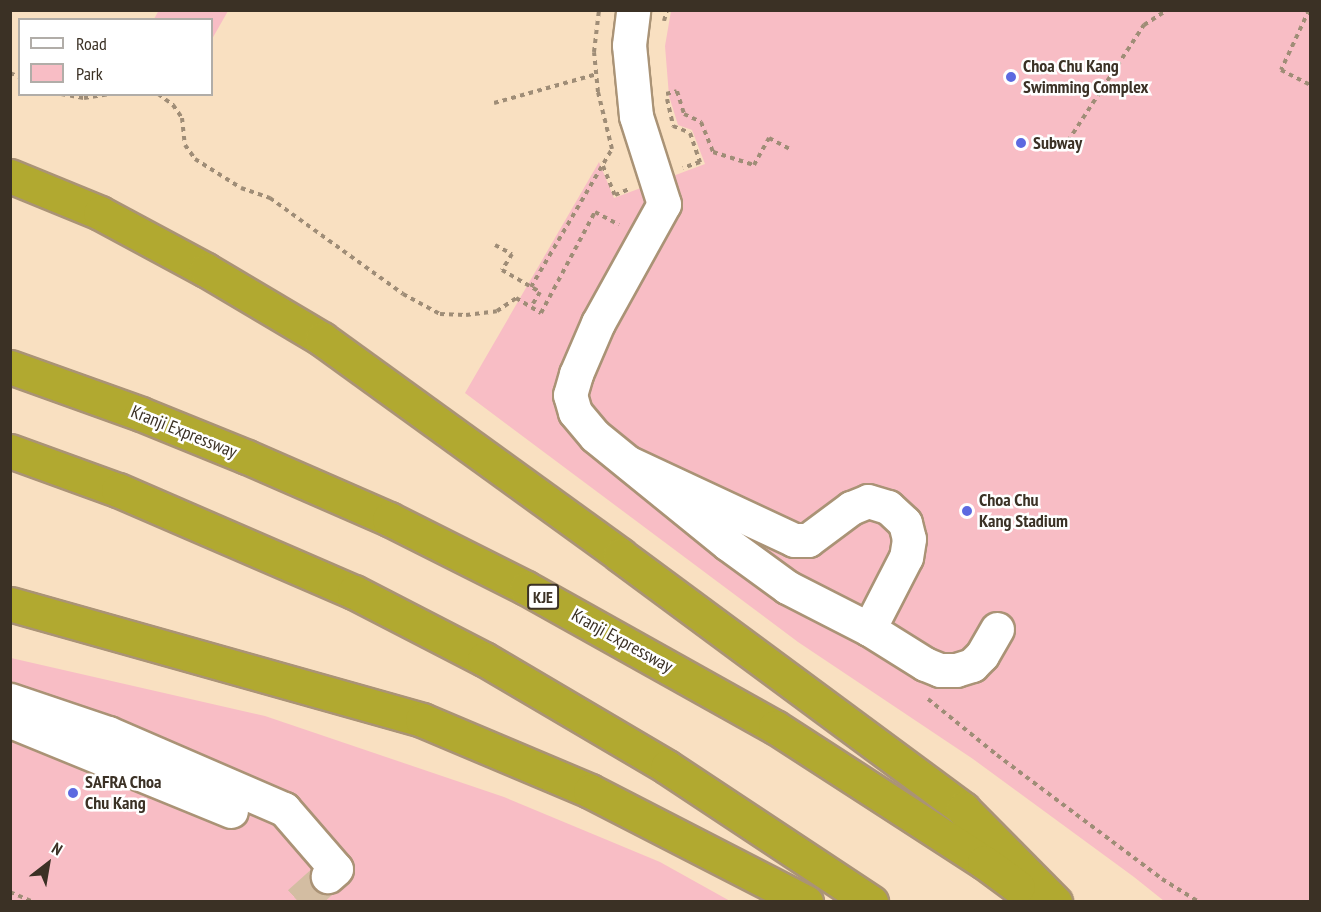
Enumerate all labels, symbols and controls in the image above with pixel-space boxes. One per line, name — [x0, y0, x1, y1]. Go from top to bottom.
legend — [18, 18, 213, 96]
text: Road — [76, 32, 107, 55]
place label: Choa Chu Kang Swimming Complex — [1023, 56, 1149, 98]
text: Park — [76, 62, 103, 85]
marker: Choa Chu Kang Swimming Complex — [1004, 70, 1018, 84]
place label: Subway — [1033, 132, 1082, 154]
marker: Subway — [1014, 136, 1028, 150]
street label: Kranji Expressway — [128, 401, 240, 463]
place label: Choa Chu Kang Stadium — [979, 490, 1068, 532]
marker: Choa Chu Kang Stadium — [960, 504, 974, 518]
road number: KJE — [526, 584, 560, 610]
street label: Kranji Expressway — [568, 604, 676, 678]
place label: SAFRA Choa Chu Kang — [85, 772, 162, 814]
marker: SAFRA Choa Chu Kang — [66, 786, 80, 800]
north arrow — [18, 834, 78, 894]
text: N — [48, 838, 66, 859]

